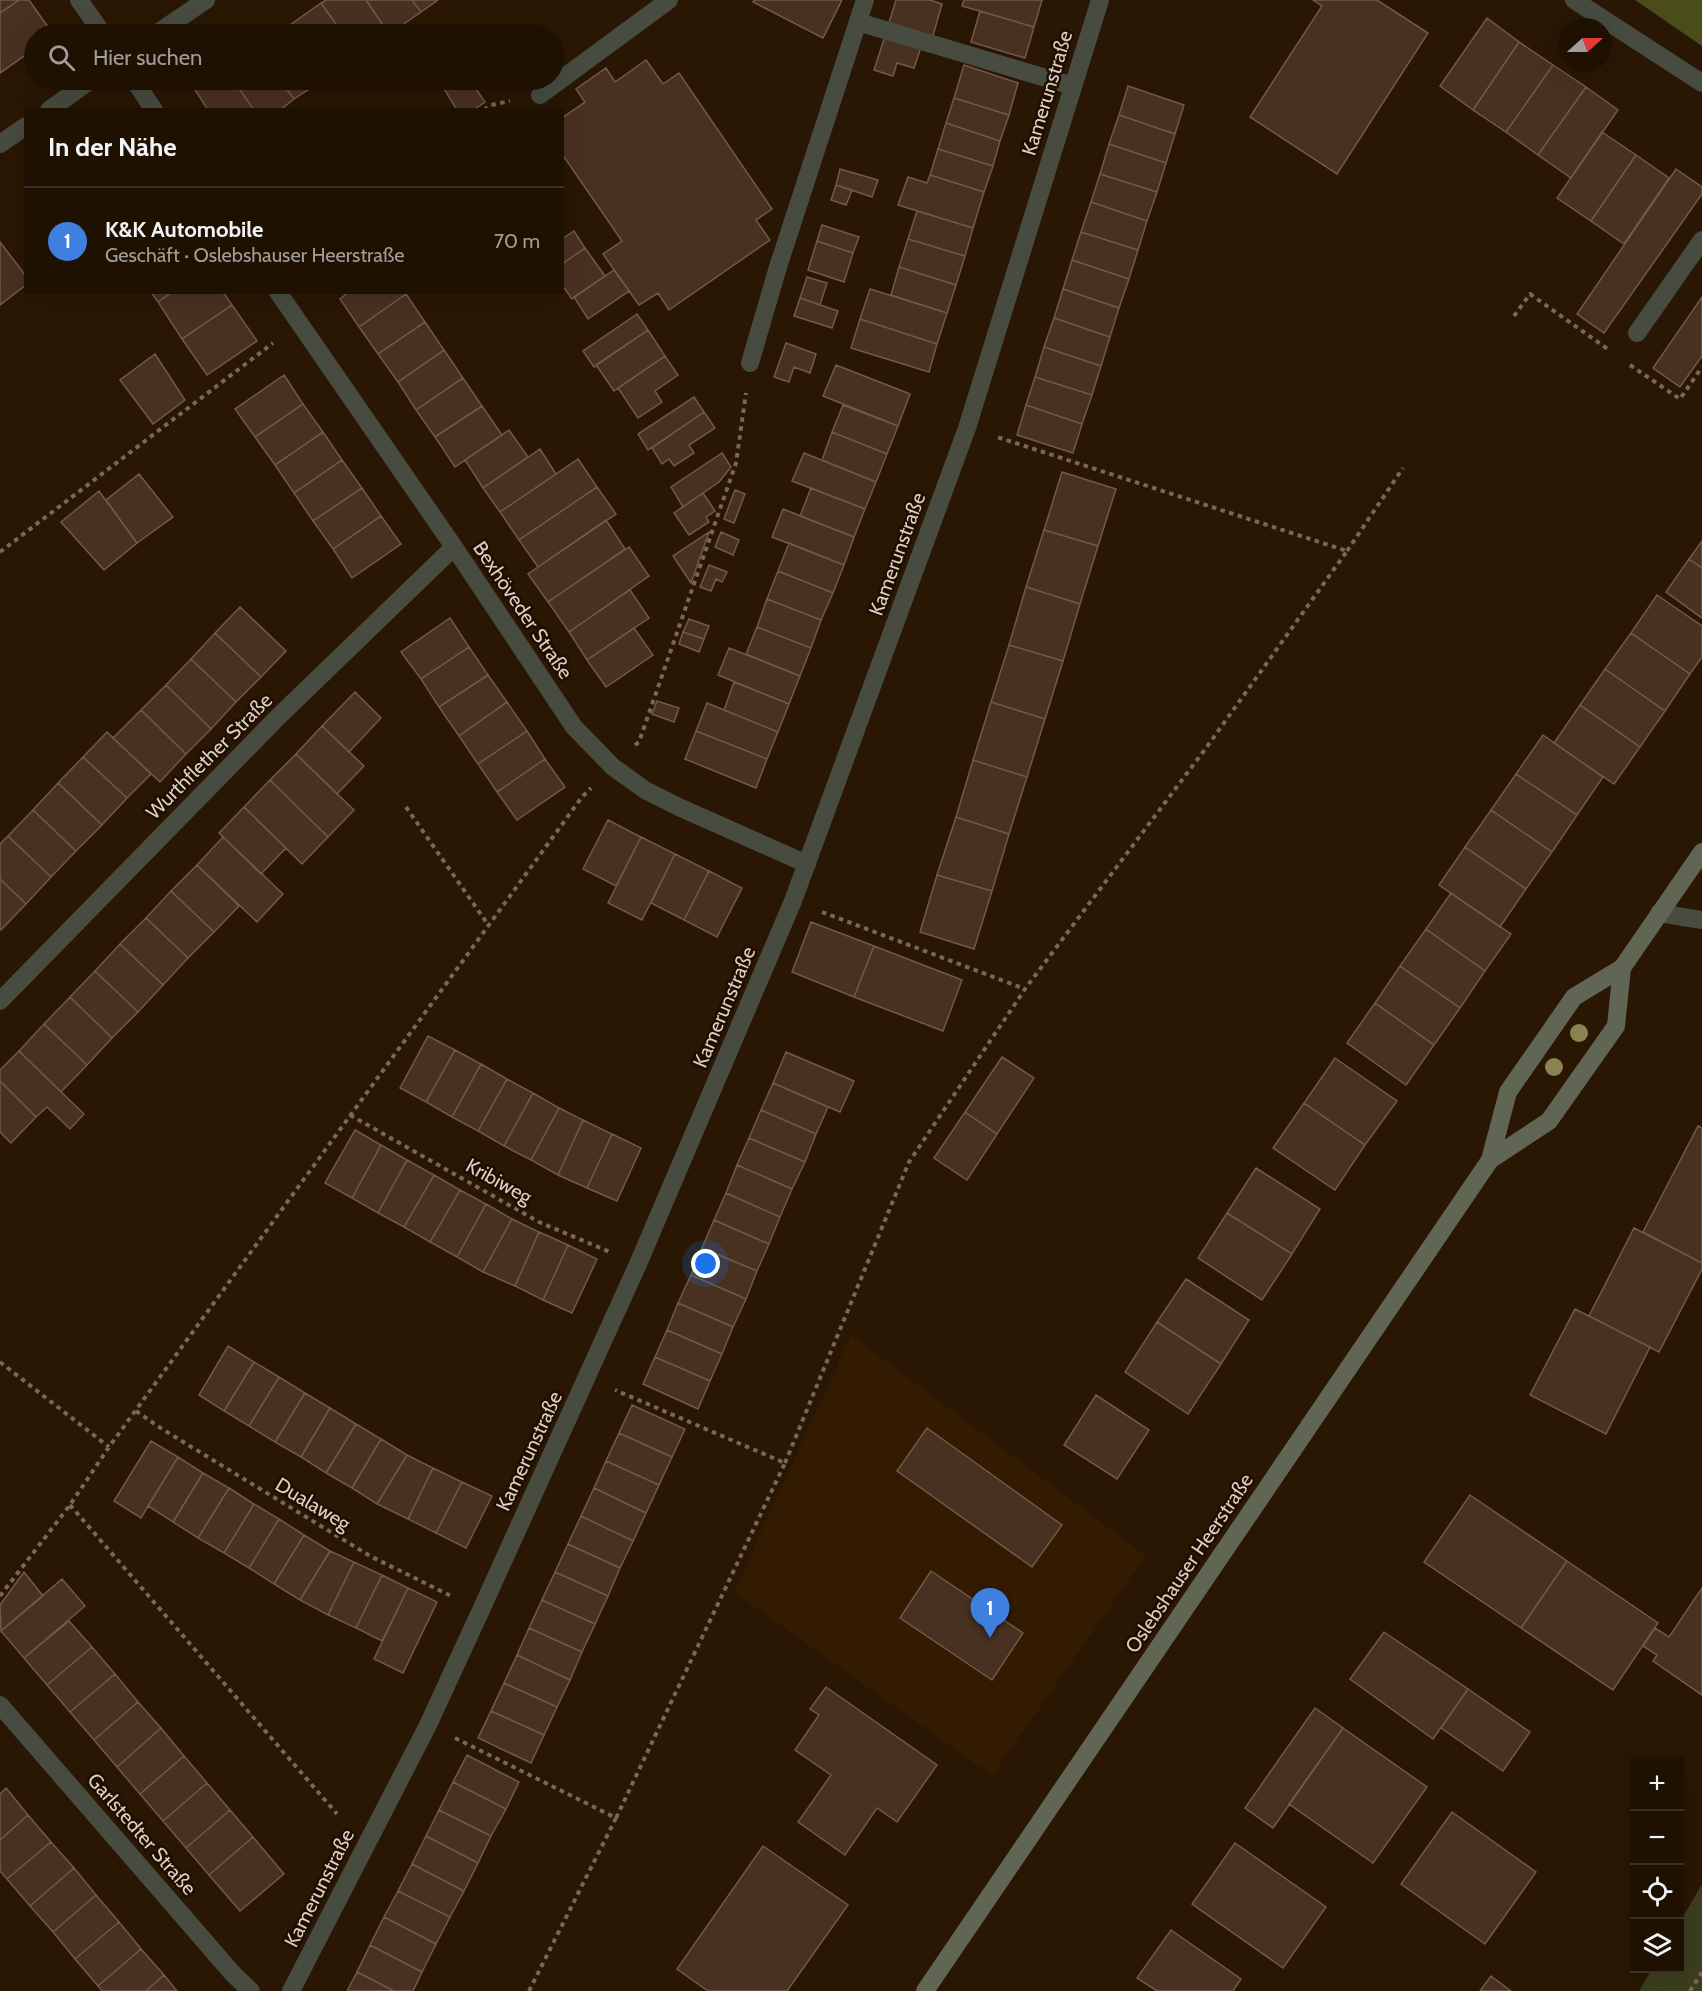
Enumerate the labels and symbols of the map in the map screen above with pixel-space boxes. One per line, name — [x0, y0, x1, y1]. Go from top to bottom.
north arrow — [1558, 18, 1612, 72]
street label: Kamerunstraße — [1017, 28, 1077, 158]
street label: Kamerunstraße — [864, 489, 930, 619]
street label: Bexhöveder Straße — [468, 537, 578, 683]
street label: Wurthflether Straße — [141, 688, 277, 824]
street label: Kamerunstraße — [688, 943, 760, 1071]
street label: Kribiweg — [462, 1153, 537, 1209]
your location — [691, 1249, 720, 1278]
street label: Kamerunstraße — [491, 1387, 567, 1515]
street label: Oslebshauser Heerstraße — [1120, 1469, 1258, 1657]
street label: Dualaweg — [271, 1472, 356, 1536]
pin: 1 — [970, 1588, 1010, 1638]
street label: Garlstedter Straße — [83, 1768, 201, 1900]
street label: Kamerunstraße — [279, 1825, 359, 1951]

